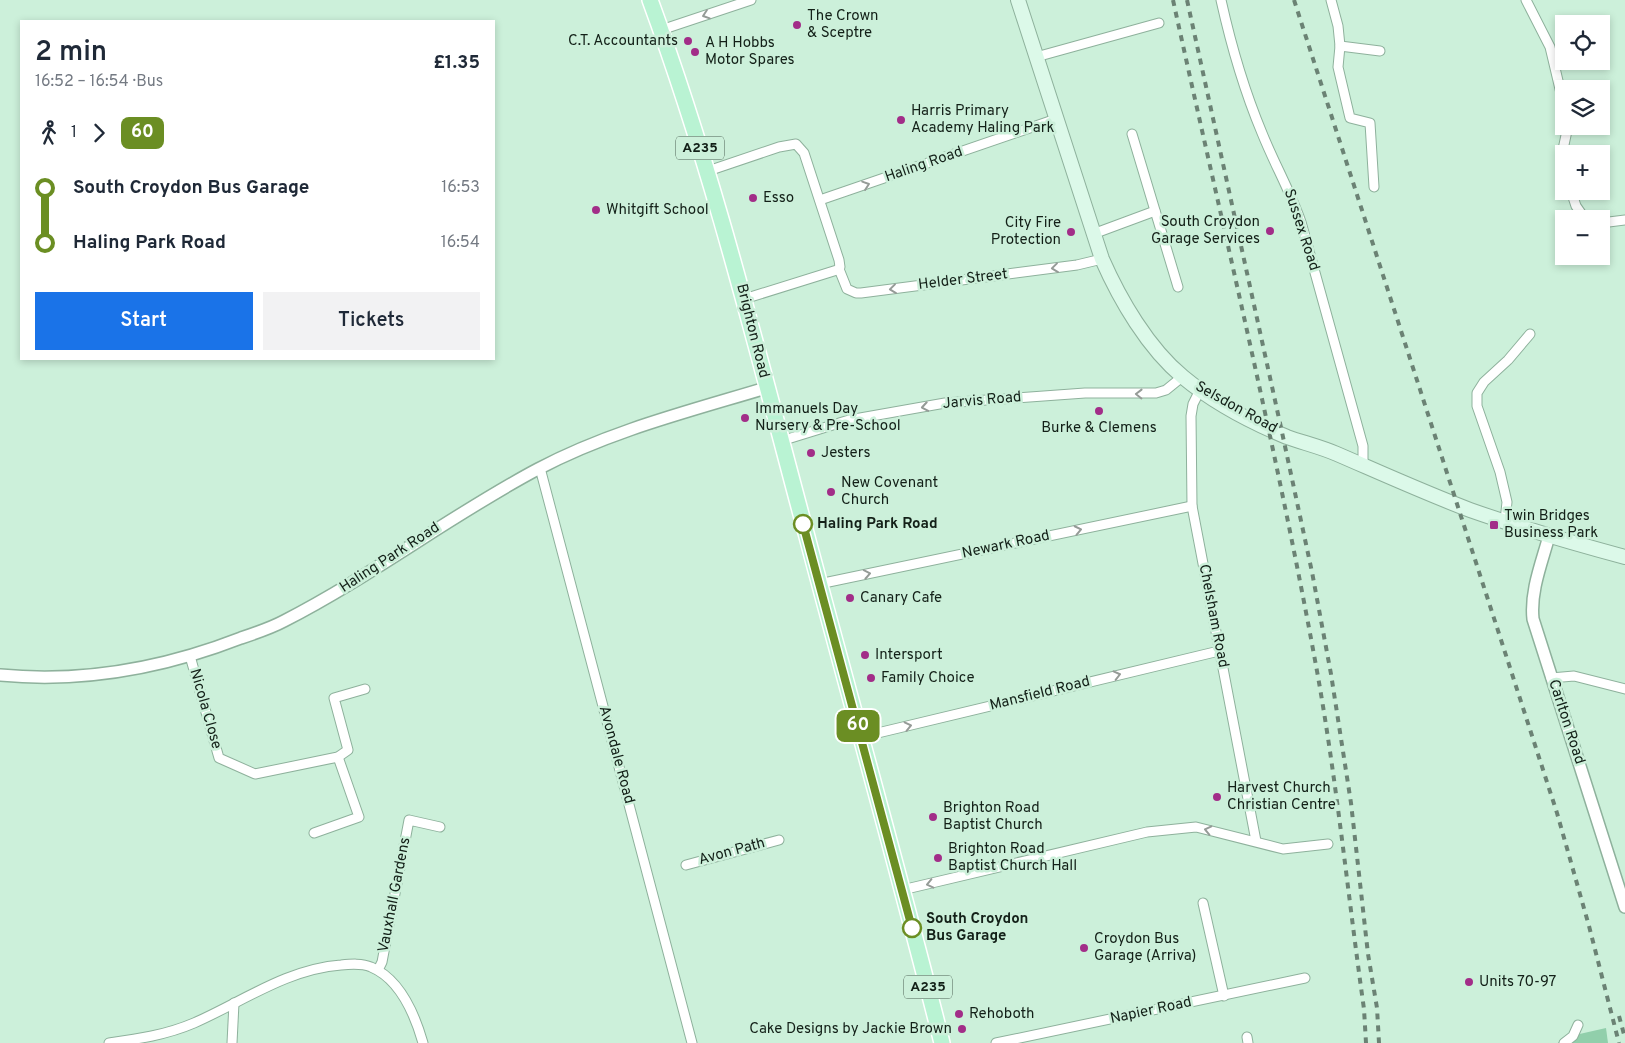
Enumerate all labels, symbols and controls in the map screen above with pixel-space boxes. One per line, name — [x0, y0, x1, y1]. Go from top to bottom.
place label: The Crown & Sceptre — [807, 7, 879, 43]
one-way arrow — [703, 9, 711, 19]
map controls — [1555, 15, 1610, 265]
button: locate — [1555, 15, 1610, 70]
marker: The Crown & Sceptre — [791, 19, 803, 31]
place label: C.T. Accountants — [568, 32, 678, 51]
place label: A H Hobbs Motor Spares — [705, 34, 795, 70]
text: 2 min — [35, 35, 107, 71]
marker: C.T. Accountants — [682, 35, 694, 47]
marker: A H Hobbs Motor Spares — [689, 46, 701, 58]
text: £1.35 — [433, 51, 480, 75]
text: 16:52 – 16:54 · Bus — [35, 72, 163, 92]
button: layers — [1555, 80, 1610, 135]
place label: Harris Primary Academy Haling Park — [911, 102, 1055, 138]
marker: Harris Primary Academy Haling Park — [895, 114, 907, 126]
icon: walk — [35, 119, 63, 147]
icon: forward — [85, 119, 113, 147]
text: 60 — [131, 121, 154, 144]
text: 1 — [71, 123, 77, 143]
road number: A235 — [676, 136, 724, 160]
street label: Haling Road — [883, 143, 965, 187]
button: + — [1555, 145, 1610, 200]
text: South Croydon Bus Garage — [73, 176, 309, 200]
text: 16:53 — [441, 178, 480, 198]
one-way arrow — [861, 180, 869, 190]
street label: Sussex Road — [1279, 187, 1323, 273]
place label: Esso — [763, 189, 794, 208]
marker: Esso — [747, 192, 759, 204]
place label: Whitgift School — [606, 201, 709, 220]
marker: Whitgift School — [590, 204, 602, 216]
button: − — [1555, 210, 1610, 265]
place label: South Croydon Garage Services — [1151, 213, 1260, 249]
place label: City Fire Protection — [991, 214, 1061, 250]
marker: South Croydon Garage Services — [1264, 225, 1276, 237]
marker: City Fire Protection — [1065, 226, 1077, 238]
text: Haling Park Road — [73, 231, 226, 255]
text: 16:54 — [441, 233, 480, 253]
one-way arrow — [1050, 262, 1058, 273]
street label: Helder Street — [917, 265, 1009, 295]
street label: Brighton Road — [731, 282, 773, 380]
one-way arrow — [889, 283, 897, 294]
button: Start — [35, 292, 253, 350]
button: Tickets — [263, 292, 480, 350]
street label: Selsdon Road — [1192, 378, 1280, 438]
street label: Jarvis Road — [942, 388, 1022, 414]
one-way arrow — [1135, 389, 1142, 399]
place label: Immanuels Day Nursery & Pre-School — [755, 400, 901, 436]
one-way arrow — [920, 401, 929, 411]
marker: Burke & Clemens — [1093, 405, 1105, 417]
marker: Immanuels Day Nursery & Pre-School — [739, 412, 751, 424]
place label: Burke & Clemens — [1041, 419, 1157, 438]
place label: Jesters — [821, 444, 870, 463]
marker: Jesters — [805, 447, 817, 459]
place label: New Covenant Church — [841, 474, 938, 510]
marker: New Covenant Church — [825, 486, 837, 498]
place label: Twin Bridges Business Park — [1504, 507, 1598, 543]
marker: Haling Park Road — [793, 514, 813, 534]
place label: Haling Park Road — [817, 515, 938, 534]
street label: Haling Park Road — [336, 519, 444, 597]
marker: Twin Bridges Business Park — [1488, 519, 1500, 531]
one-way arrow — [1073, 525, 1082, 536]
street label: Newark Road — [960, 526, 1052, 564]
street label: Chelsham Road — [1194, 563, 1232, 669]
one-way arrow — [863, 570, 872, 580]
place label: Canary Cafe — [860, 589, 942, 608]
marker: Canary Cafe — [844, 592, 856, 604]
place label: Intersport — [875, 646, 943, 665]
marker: Intersport — [859, 649, 871, 661]
street label: Nicola Close — [184, 667, 226, 751]
place label: Family Choice — [881, 669, 974, 688]
one-way arrow — [1113, 670, 1122, 681]
marker: Family Choice — [865, 672, 877, 684]
street label: Mansfield Road — [988, 672, 1092, 716]
street label: Carlton Road — [1543, 677, 1589, 767]
street label: Avondale Road — [594, 704, 638, 806]
line badge: 60 — [836, 710, 880, 742]
text: 60 — [847, 714, 869, 737]
one-way arrow — [904, 721, 913, 732]
place label: Harvest Church Christian Centre — [1227, 779, 1336, 815]
marker: Harvest Church Christian Centre — [1211, 791, 1223, 803]
place label: Brighton Road Baptist Church — [943, 799, 1043, 835]
marker: Brighton Road Baptist Church — [927, 811, 939, 823]
one-way arrow — [1204, 825, 1213, 836]
street label: Avon Path — [697, 834, 767, 870]
street label: Vauxhall Gardens — [375, 836, 415, 954]
place label: Brighton Road Baptist Church Hall — [948, 840, 1077, 876]
marker: Brighton Road Baptist Church Hall — [932, 852, 944, 864]
one-way arrow — [925, 878, 934, 889]
place label: South Croydon Bus Garage — [926, 910, 1029, 946]
marker: South Croydon Bus Garage — [902, 918, 922, 938]
place label: Croydon Bus Garage (Arriva) — [1094, 930, 1196, 966]
marker: Croydon Bus Garage (Arriva) — [1078, 942, 1090, 954]
place label: Units 70-97 — [1479, 973, 1557, 992]
road number: A235 — [904, 976, 952, 999]
marker: Units 70-97 — [1463, 976, 1475, 988]
street label: Napier Road — [1109, 993, 1193, 1029]
place label: Rehoboth — [969, 1005, 1034, 1024]
marker: Rehoboth — [953, 1008, 965, 1020]
place label: Cake Designs by Jackie Brown — [749, 1020, 952, 1039]
marker: Cake Designs by Jackie Brown — [956, 1023, 968, 1035]

